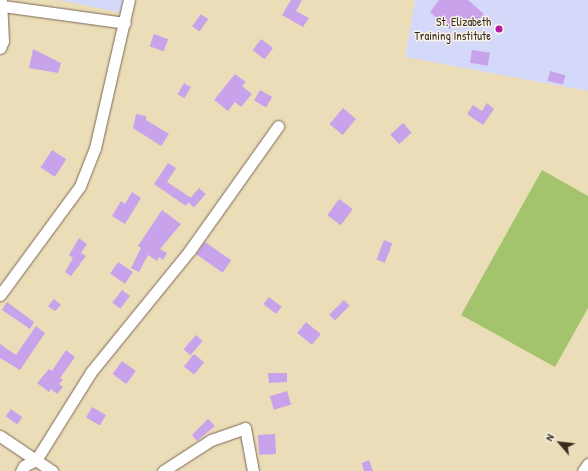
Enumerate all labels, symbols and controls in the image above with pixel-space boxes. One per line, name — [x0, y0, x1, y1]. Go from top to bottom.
place label: St. Elizabeth Training Institute — [414, 15, 491, 43]
marker: St. Elizabeth Training Institute — [494, 24, 504, 34]
north arrow — [540, 423, 580, 463]
text: N — [542, 432, 557, 443]

